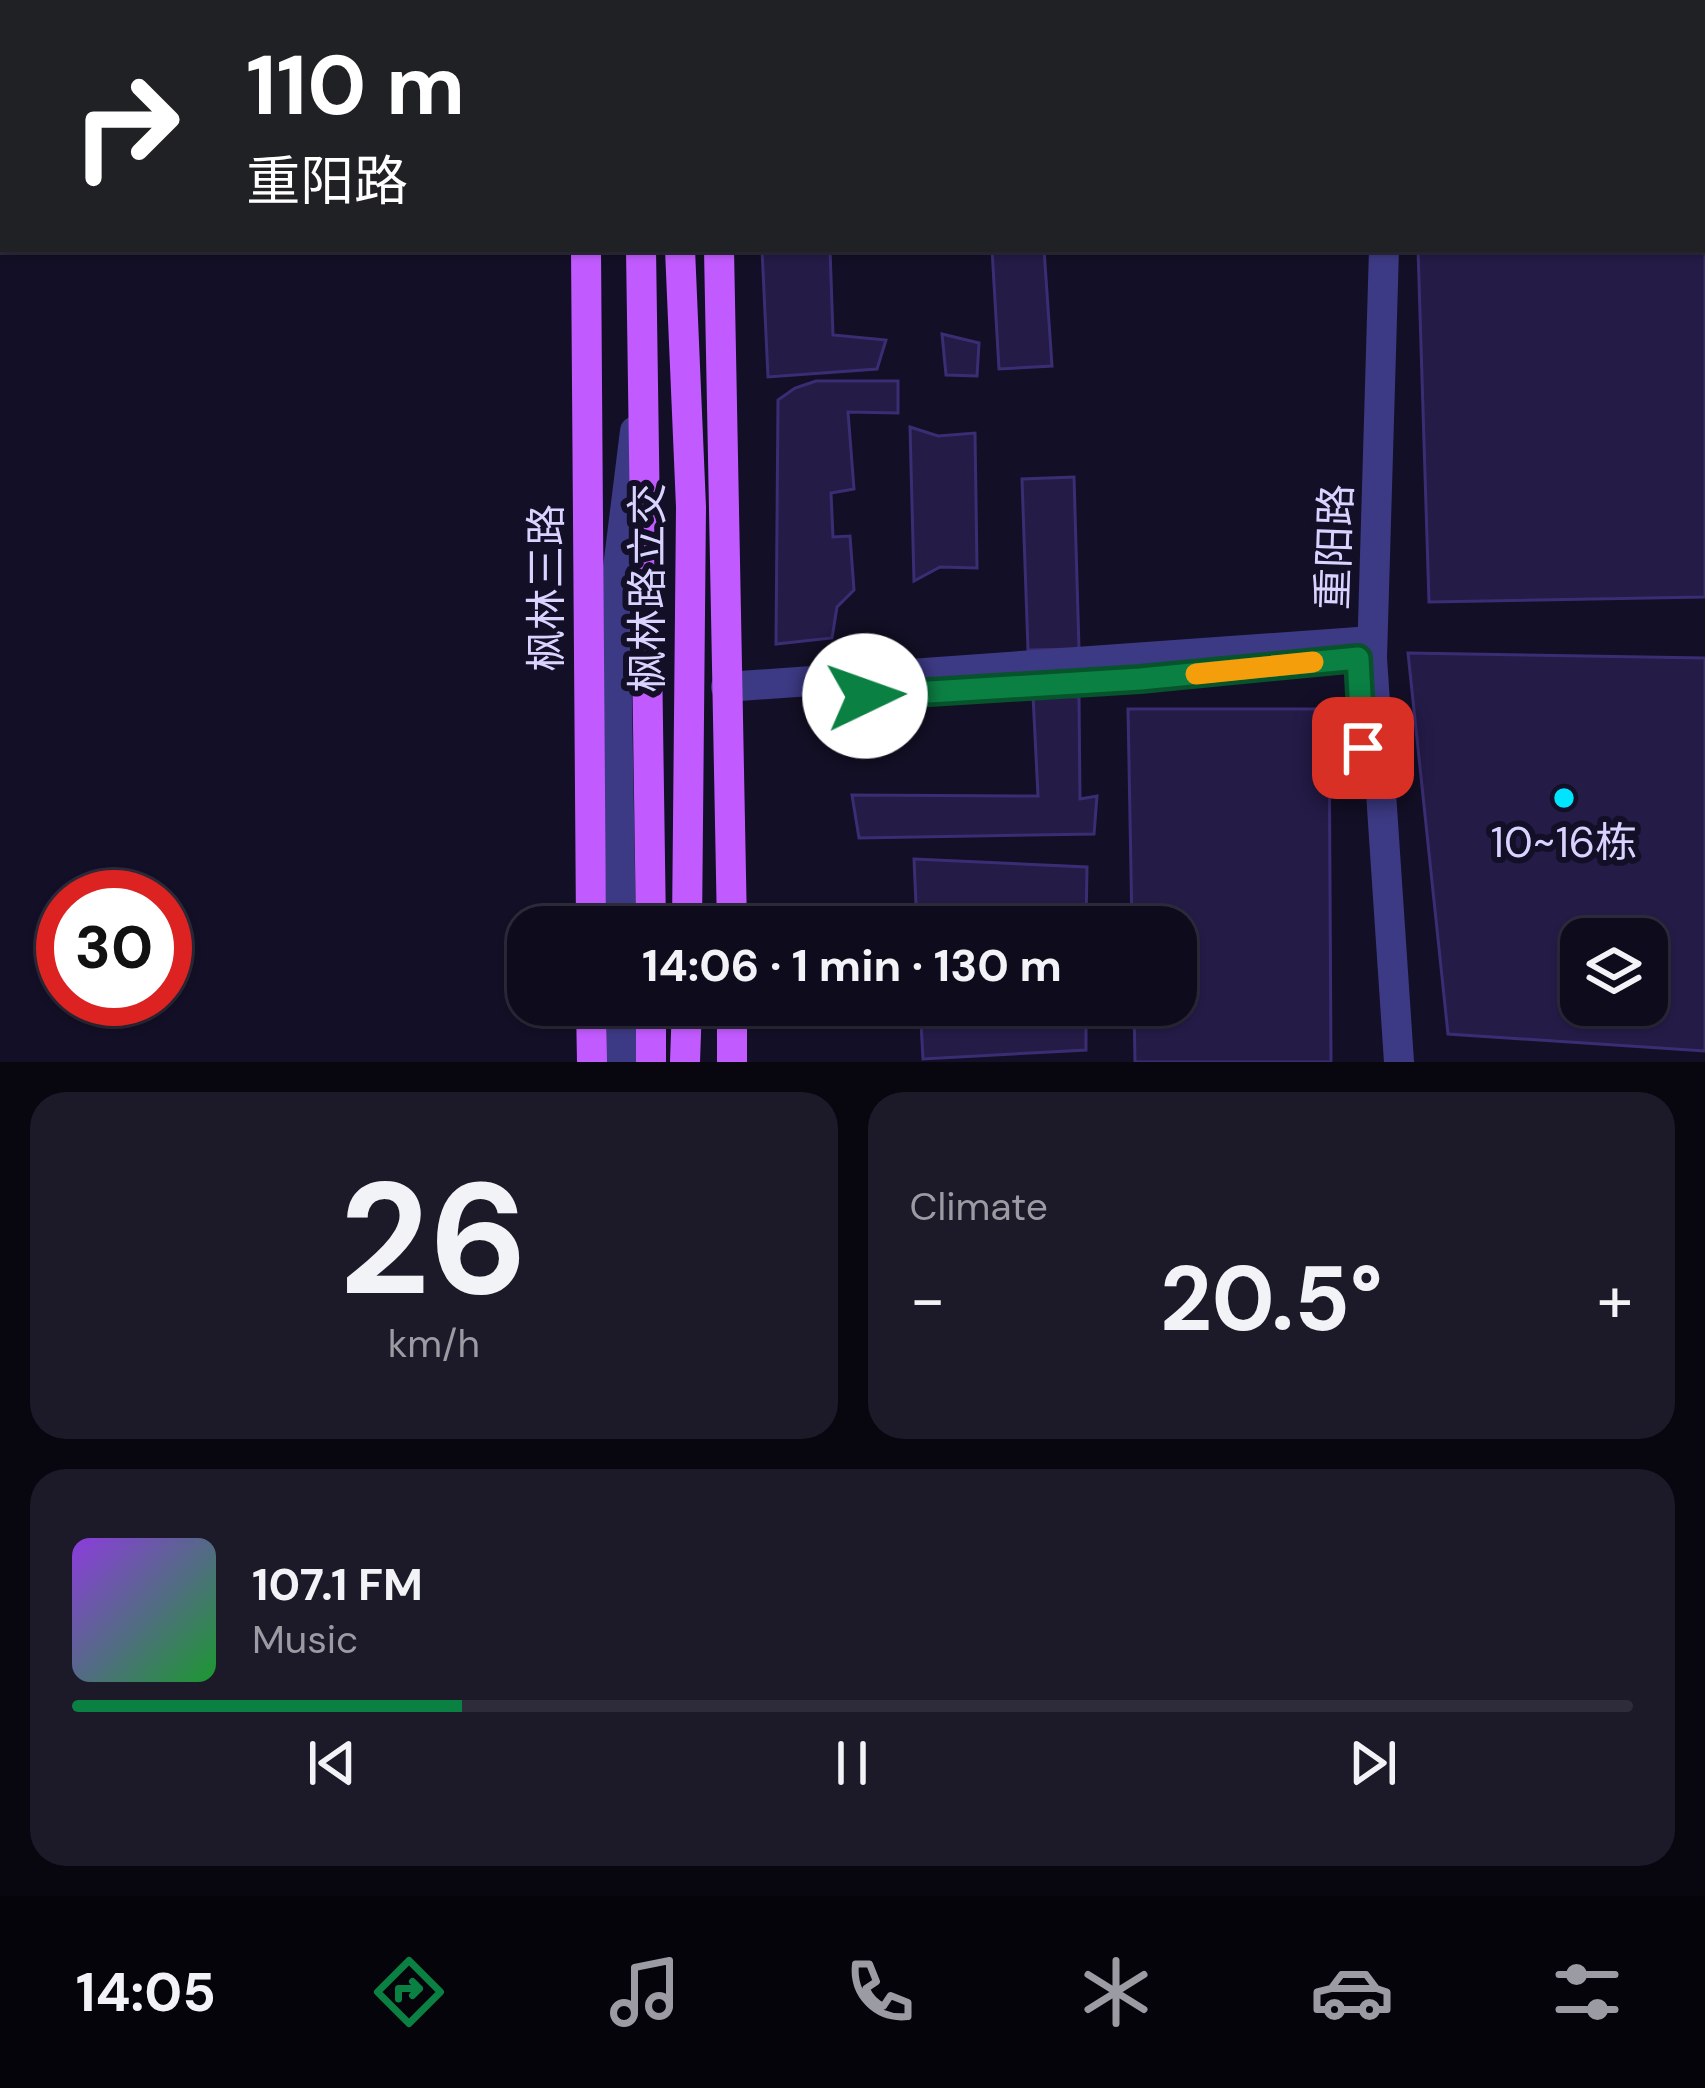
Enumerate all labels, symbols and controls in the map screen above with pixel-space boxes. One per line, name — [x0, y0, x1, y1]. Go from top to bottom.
text: 110 m — [246, 31, 465, 140]
icon: right — [48, 48, 204, 204]
text: 重阳路 — [246, 146, 408, 217]
street label: 枫林路立交 — [620, 483, 675, 693]
street label: 重阳路 — [1305, 483, 1364, 611]
street label: 枫林三路 — [519, 504, 574, 672]
position arrow — [802, 633, 928, 759]
pin — [1312, 697, 1414, 799]
icon: arrive — [1330, 715, 1396, 781]
marker: 10~16栋 — [1551, 785, 1577, 811]
place label: 10~16栋 — [1491, 815, 1637, 870]
speed limit sign: 30 — [36, 870, 192, 1026]
map controls — [1560, 918, 1668, 1026]
button: layers — [1560, 918, 1668, 1026]
text: 14:06 · 1 min · 130 m — [642, 936, 1062, 995]
text: 26 — [339, 1138, 528, 1341]
text: Climate — [910, 1181, 1048, 1232]
text: 20.5° — [1160, 1241, 1383, 1358]
text: − — [910, 1257, 946, 1342]
text: + — [1597, 1257, 1633, 1342]
text: km/h — [388, 1318, 480, 1369]
text: 107.1 FM — [252, 1555, 423, 1614]
text: Music — [252, 1614, 358, 1665]
icon: previous — [299, 1730, 365, 1796]
icon: pause — [819, 1730, 885, 1796]
icon: next — [1340, 1730, 1406, 1796]
icon: directions — [367, 1950, 451, 2034]
icon: music — [603, 1950, 687, 2034]
icon: phone — [838, 1950, 922, 2034]
icon: climate — [1074, 1950, 1158, 2034]
icon: car — [1310, 1950, 1394, 2034]
icon: filters — [1545, 1950, 1629, 2034]
text: 14:05 — [76, 1957, 216, 2028]

